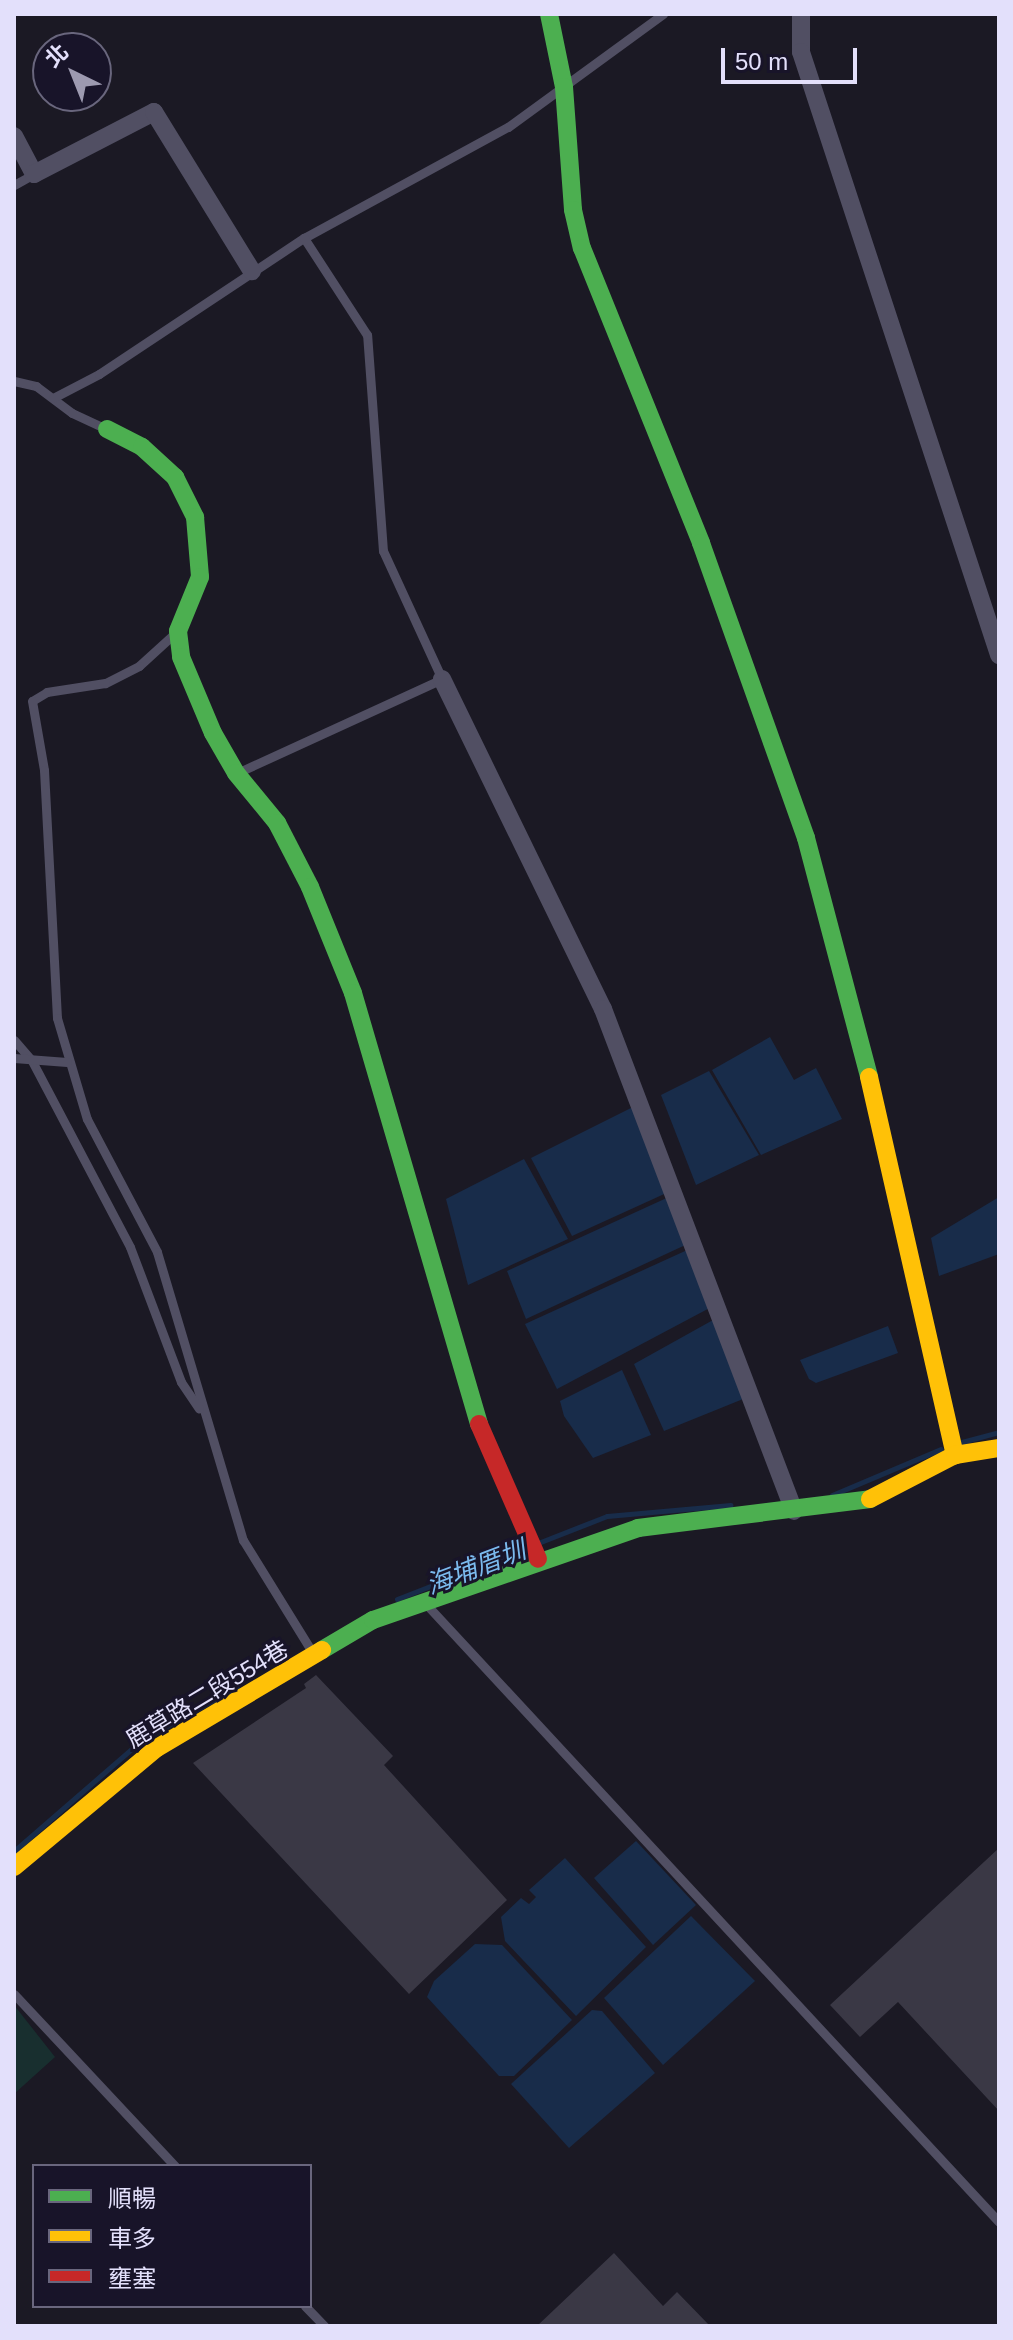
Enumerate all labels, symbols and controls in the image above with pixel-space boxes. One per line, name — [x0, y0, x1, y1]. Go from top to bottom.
north arrow — [32, 32, 112, 112]
scale bar — [725, 32, 861, 82]
text: 北 — [40, 39, 73, 72]
text: 50 m — [735, 48, 788, 75]
water label: 海埔厝圳 — [422, 1535, 530, 1601]
street label: 鹿草路二段554巷 — [121, 1634, 293, 1754]
legend — [32, 2164, 312, 2308]
text: 順暢 — [108, 2185, 156, 2212]
text: 車多 — [108, 2225, 156, 2252]
text: 壅塞 — [108, 2265, 156, 2292]

